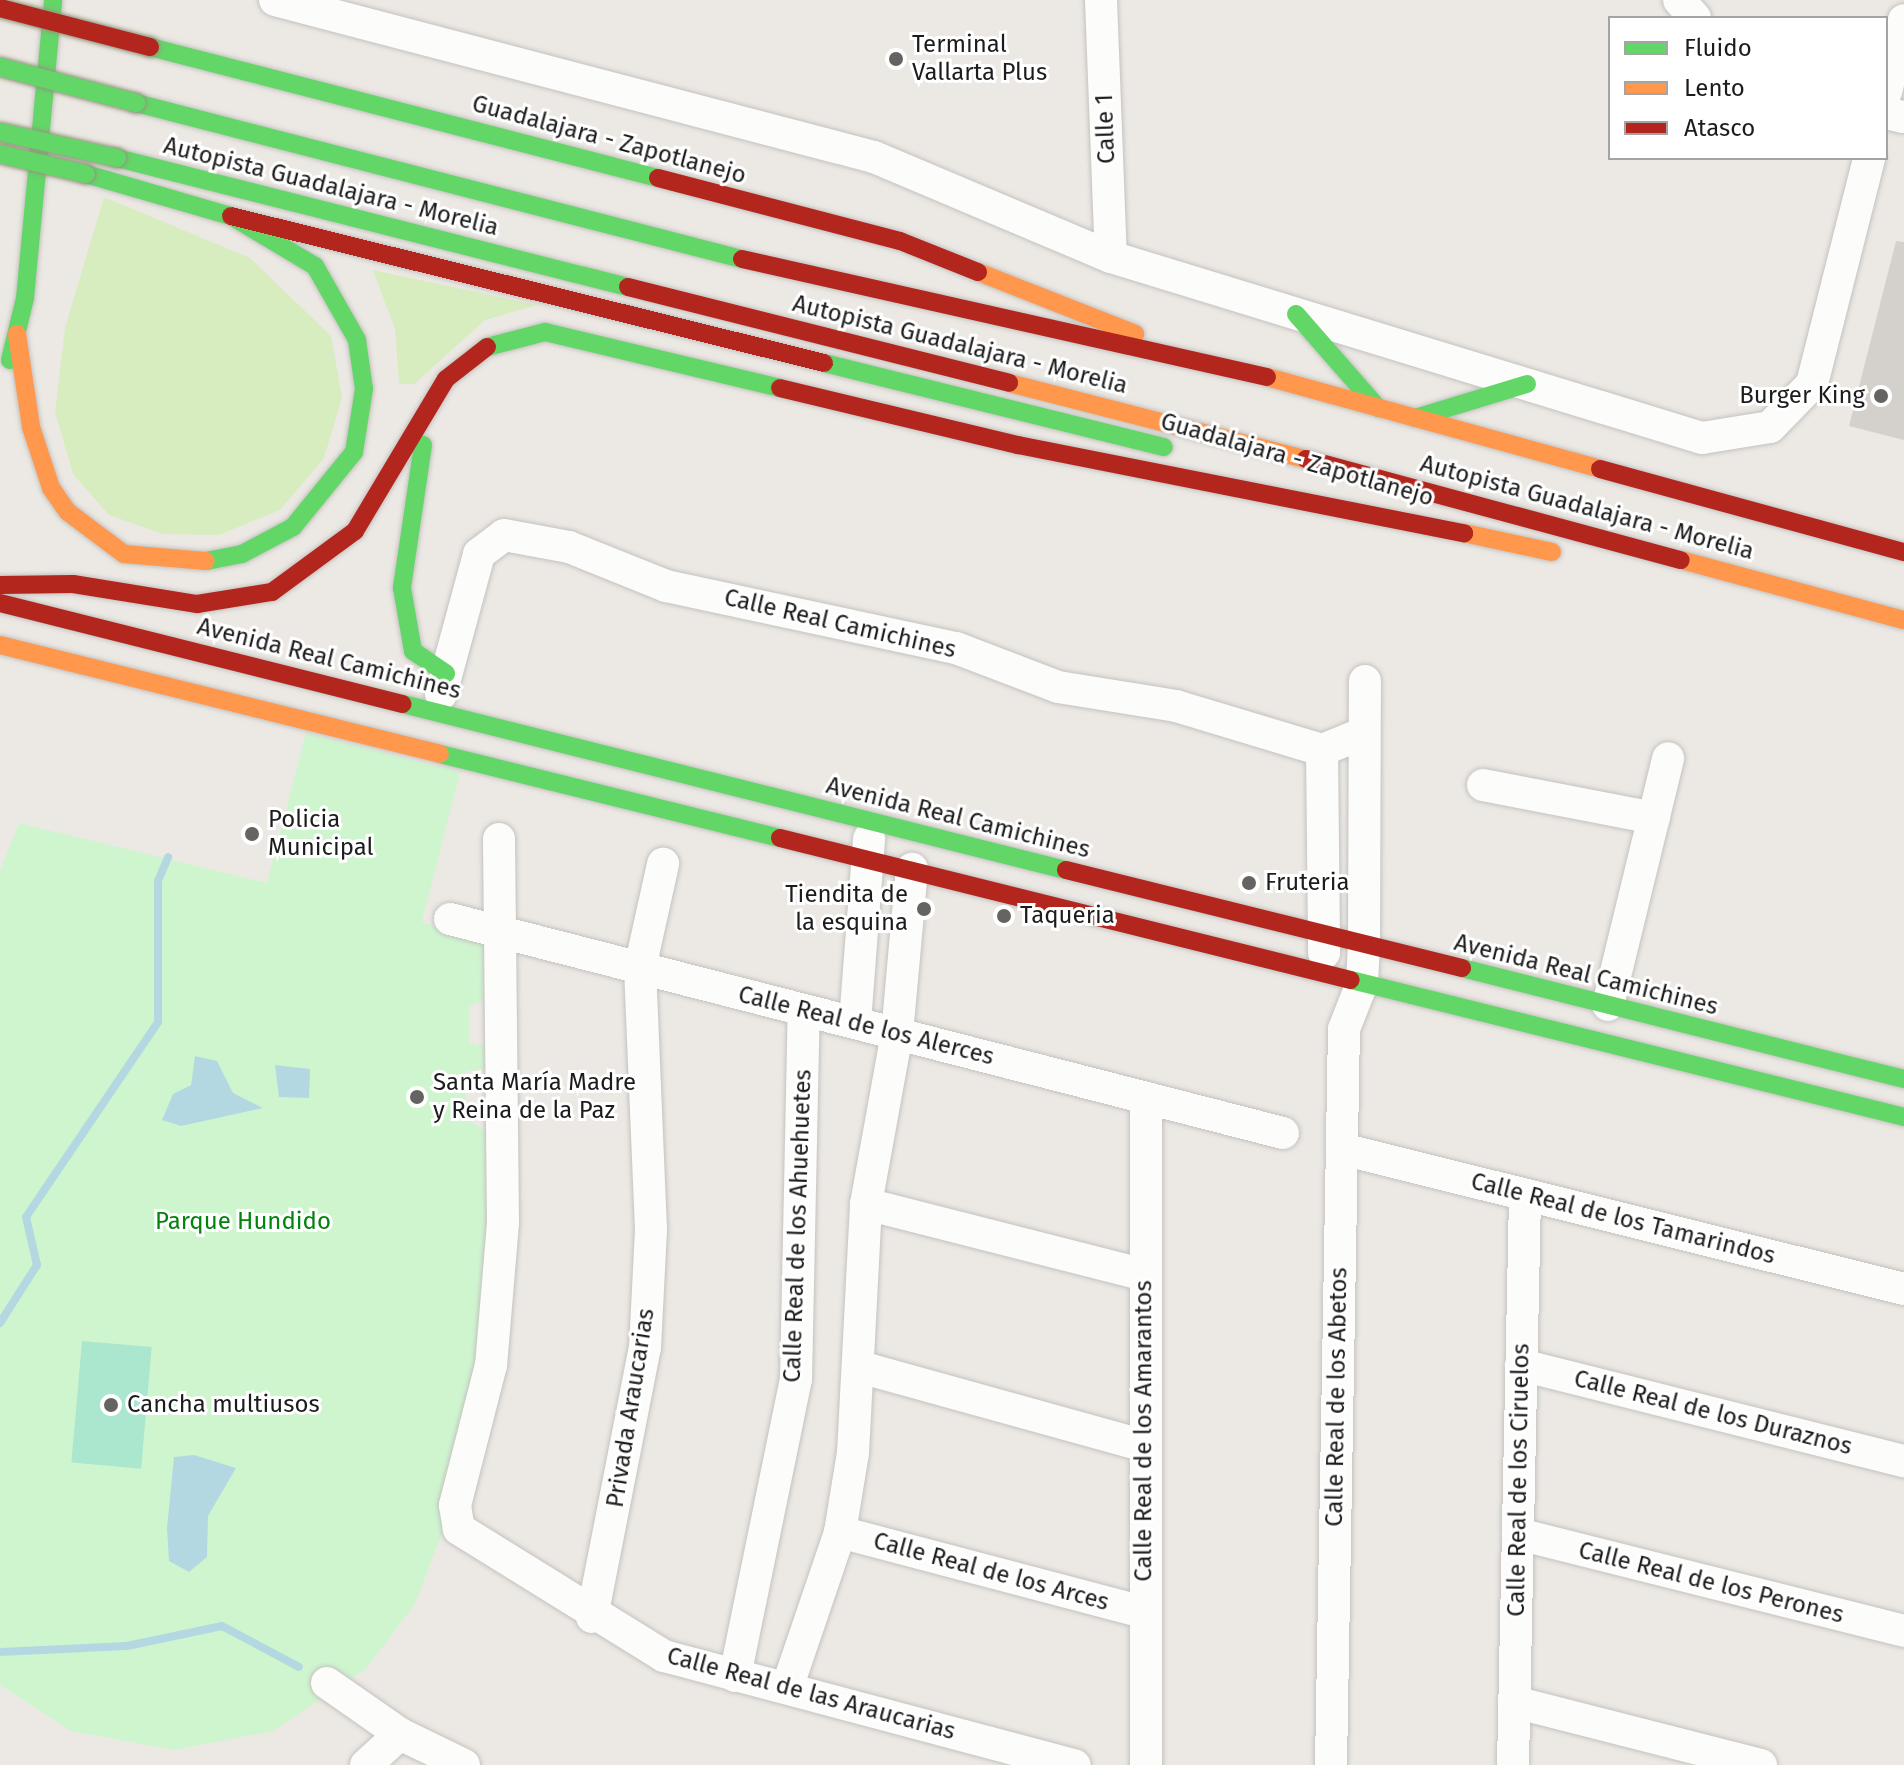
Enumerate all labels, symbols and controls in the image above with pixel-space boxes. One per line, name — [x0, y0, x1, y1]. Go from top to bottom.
legend — [1608, 16, 1888, 160]
place label: Terminal Vallarta Plus — [912, 31, 1047, 87]
text: Fluido — [1684, 34, 1752, 62]
marker: Terminal Vallarta Plus — [887, 50, 905, 68]
text: Lento — [1684, 74, 1745, 102]
street label: Guadalajara - Zapotlanejo — [469, 90, 749, 190]
street label: Calle 1 — [1090, 94, 1122, 164]
text: Atasco — [1684, 114, 1755, 142]
street label: Autopista Guadalajara - Morelia — [161, 131, 501, 243]
street label: Autopista Guadalajara - Morelia — [790, 289, 1130, 401]
place label: Burger King — [1739, 382, 1865, 410]
marker: Burger King — [1872, 387, 1890, 405]
street label: Guadalajara - Zapotlanejo — [1157, 407, 1437, 513]
street label: Autopista Guadalajara - Morelia — [1417, 450, 1757, 566]
street label: Calle Real Camichines — [721, 583, 959, 665]
street label: Avenida Real Camichines — [194, 612, 464, 706]
street label: Avenida Real Camichines — [823, 771, 1093, 865]
place label: Policia Municipal — [268, 806, 374, 862]
marker: Policia Municipal — [243, 825, 261, 843]
place label: Fruteria — [1265, 869, 1350, 897]
marker: Fruteria — [1240, 874, 1258, 892]
place label: Tiendita de la esquina — [785, 881, 908, 937]
marker: Tiendita de la esquina — [915, 900, 933, 918]
place label: Taqueria — [1020, 902, 1115, 930]
marker: Taqueria — [995, 907, 1013, 925]
street label: Avenida Real Camichines — [1451, 928, 1721, 1022]
street label: Calle Real de los Alerces — [735, 980, 997, 1072]
place label: Santa María Madre y Reina de la Paz — [433, 1069, 636, 1125]
street label: Calle Real de los Ahuehuetes — [778, 1069, 818, 1383]
marker: Santa María Madre y Reina de la Paz — [408, 1088, 426, 1106]
street label: Calle Real de los Tamarindos — [1468, 1167, 1778, 1271]
park label: Parque Hundido — [155, 1208, 331, 1236]
street label: Calle Real de los Abetos — [1320, 1267, 1354, 1527]
street label: Calle Real de los Amarantos — [1130, 1280, 1158, 1582]
street label: Privada Araucarias — [601, 1306, 661, 1510]
street label: Calle Real de los Ciruelos — [1502, 1343, 1536, 1617]
street label: Calle Real de los Duraznos — [1571, 1364, 1855, 1462]
place label: Cancha multiusos — [127, 1391, 320, 1419]
marker: Cancha multiusos — [102, 1396, 120, 1414]
street label: Calle Real de los Arces — [870, 1527, 1112, 1617]
street label: Calle Real de los Perones — [1576, 1536, 1846, 1630]
street label: Calle Real de las Araucarias — [664, 1642, 958, 1746]

